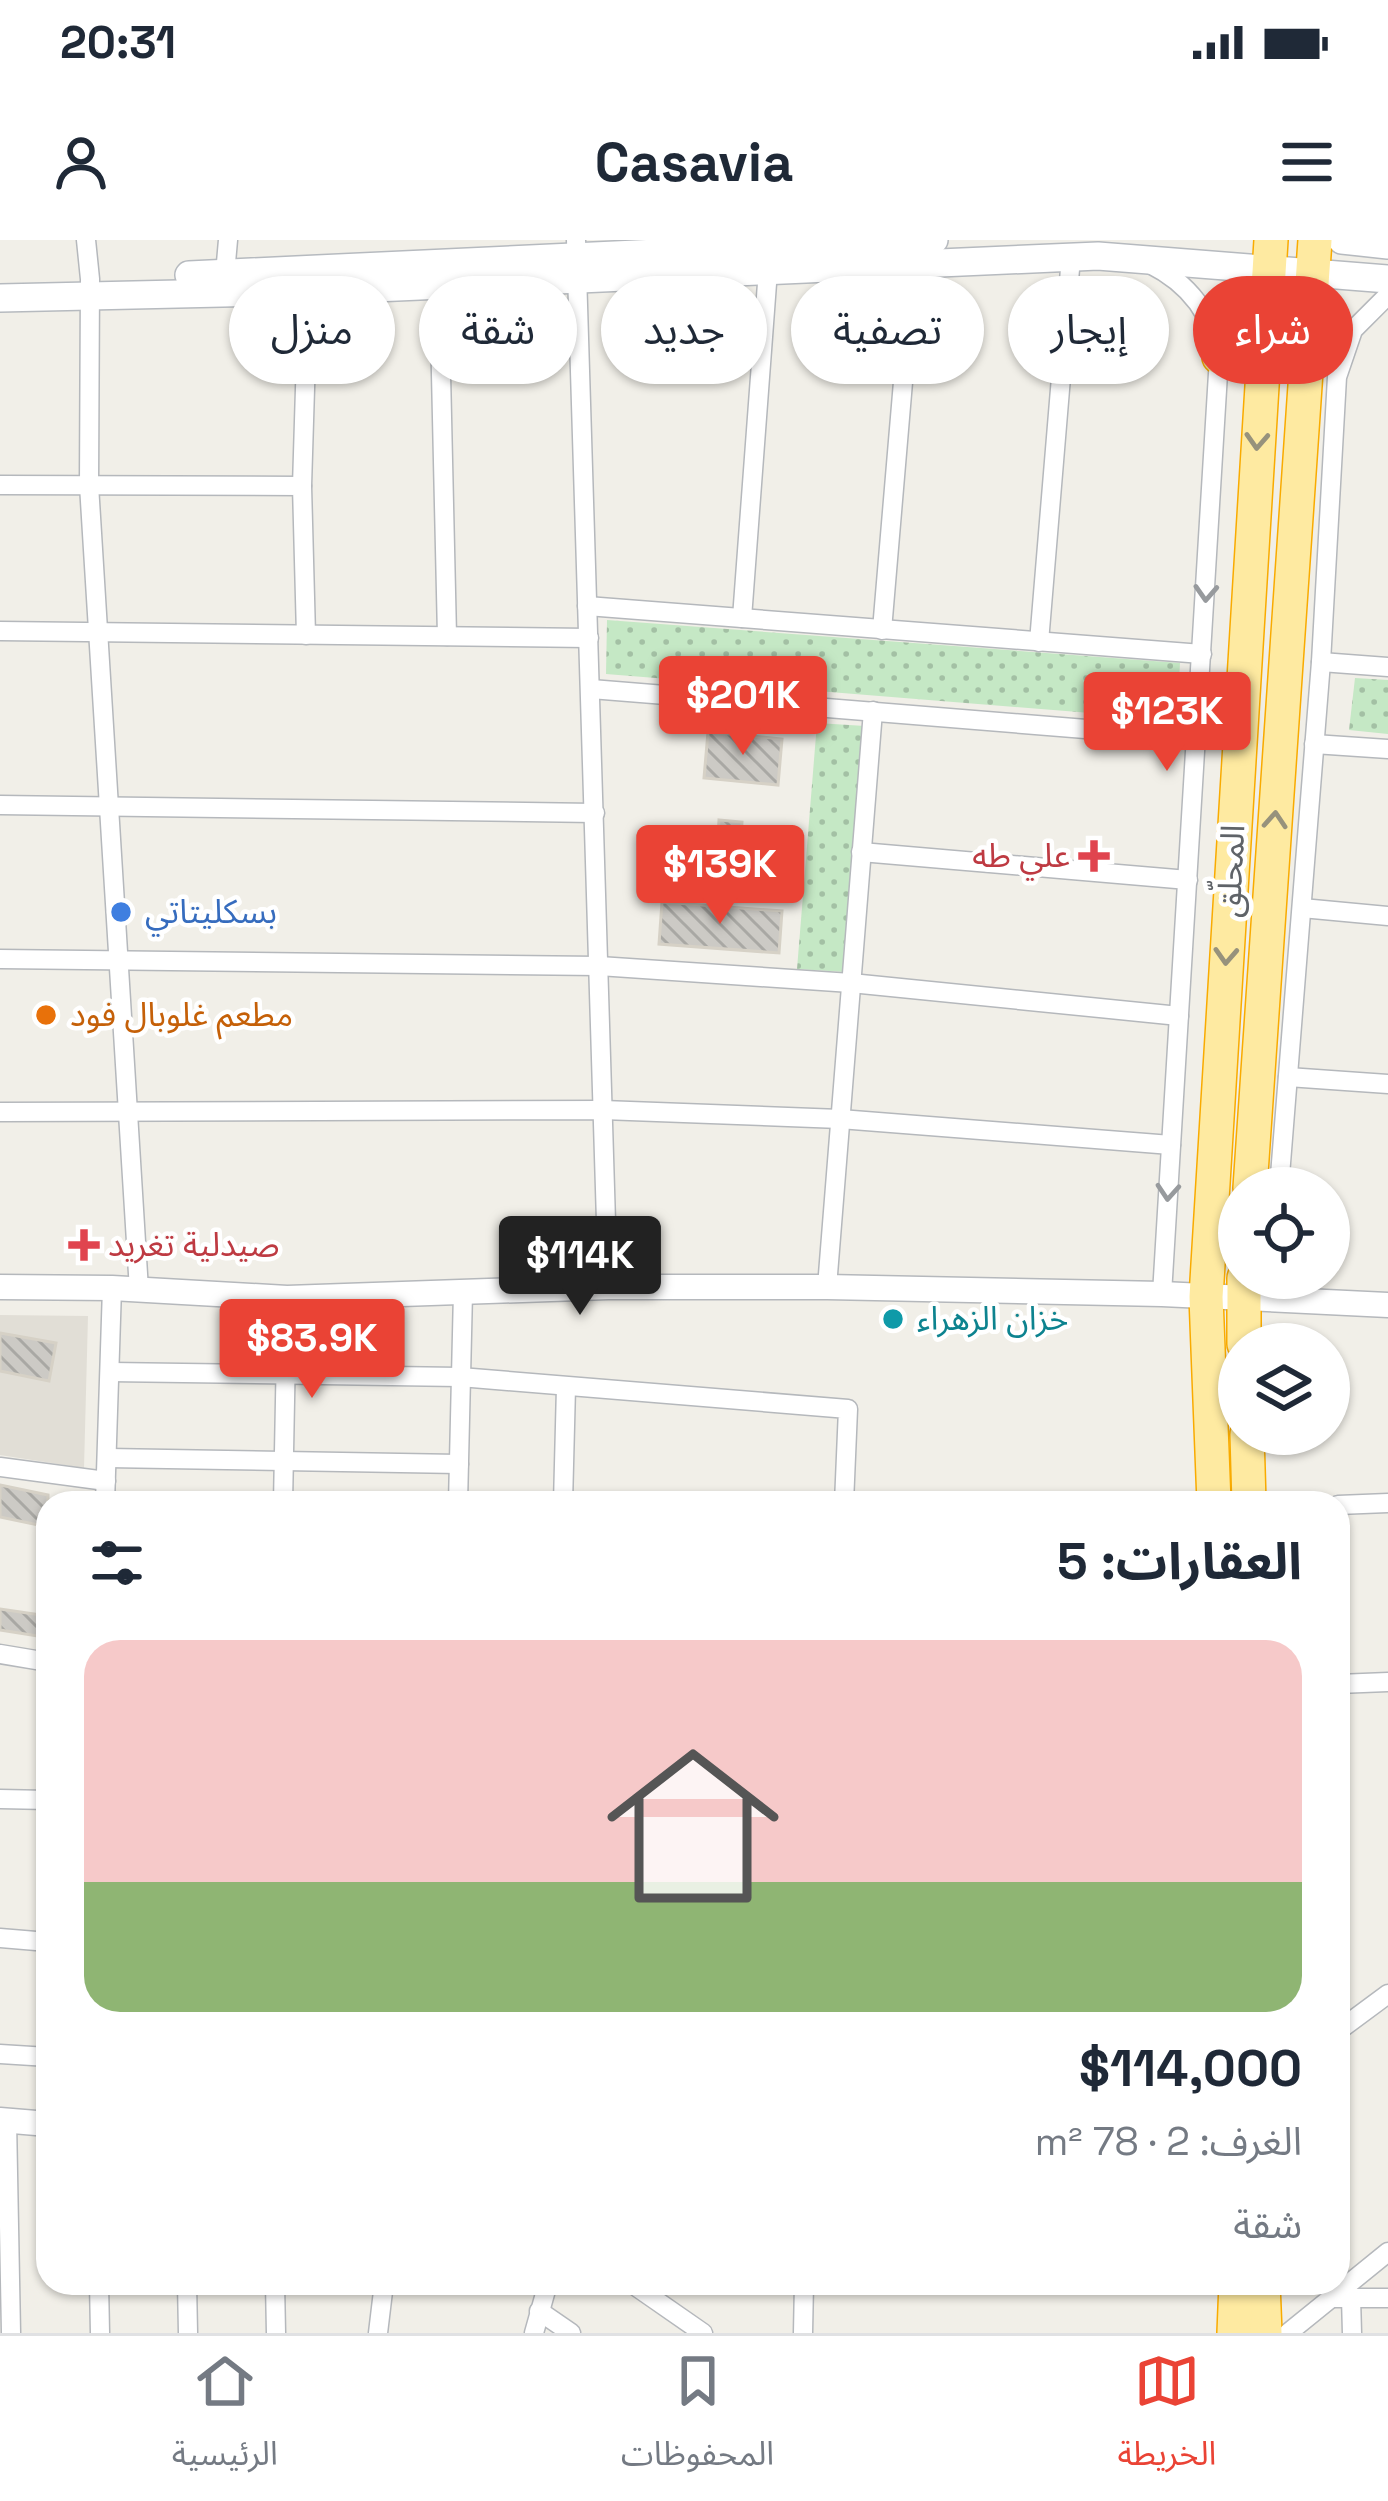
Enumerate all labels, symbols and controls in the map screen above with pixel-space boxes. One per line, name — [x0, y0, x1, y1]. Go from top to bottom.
text: 20:31 — [60, 14, 176, 71]
text: Casavia — [595, 128, 793, 197]
icon: person — [48, 129, 114, 195]
icon: menu — [1274, 129, 1340, 195]
chip: منزل — [229, 276, 395, 384]
chip: شقة — [419, 276, 577, 384]
chip: جديد — [601, 276, 767, 384]
chip: تصفية — [791, 276, 984, 384]
chip: إيجار — [1008, 276, 1169, 384]
chip: شراء — [1193, 276, 1353, 384]
one-way arrow — [1245, 432, 1271, 451]
one-way arrow — [1193, 584, 1219, 603]
pin: $201K — [659, 656, 827, 758]
text: $201K — [686, 670, 800, 719]
pin: $123K — [1083, 672, 1251, 774]
text: $123K — [1111, 686, 1223, 735]
one-way arrow — [1261, 810, 1287, 829]
street label: المحلّق — [1204, 823, 1254, 919]
pin: $139K — [636, 825, 804, 927]
place label: علي طه — [972, 835, 1070, 881]
text: $139K — [663, 839, 777, 888]
marker: علي طه — [1081, 843, 1107, 869]
place label: بسكليتاتي — [145, 891, 277, 937]
marker: بسكليتاتي — [108, 899, 134, 925]
one-way arrow — [1214, 947, 1240, 966]
place label: مطعم غلوبال فود — [70, 994, 293, 1040]
marker: مطعم غلوبال فود — [33, 1002, 59, 1028]
map controls — [1218, 1167, 1350, 1455]
button: locate — [1218, 1167, 1350, 1299]
one-way arrow — [1156, 1183, 1182, 1202]
pin: $114K — [496, 1216, 664, 1318]
place label: صيدلية تغريد — [108, 1224, 280, 1266]
text: $114K — [526, 1230, 634, 1279]
marker: صيدلية تغريد — [71, 1232, 97, 1258]
place label: خزان الزهراء — [917, 1298, 1068, 1340]
pin: $83.9K — [214, 1299, 410, 1401]
marker: خزان الزهراء — [880, 1306, 906, 1332]
text: $83.9K — [247, 1313, 377, 1362]
button: layers — [1218, 1323, 1350, 1455]
text: العقارات: 5 — [1057, 1529, 1302, 1594]
icon: filters — [84, 1530, 150, 1596]
icon: home — [585, 1718, 801, 1934]
text: $114,000 — [1079, 2036, 1302, 2101]
text: الغرف: 2 · 78 m² — [1035, 2117, 1302, 2166]
text: شقة — [1233, 2200, 1302, 2249]
tab: الرئيسية — [172, 2348, 278, 2489]
tab: المحفوظات — [621, 2348, 774, 2489]
tab: الخريطة — [1117, 2348, 1216, 2489]

